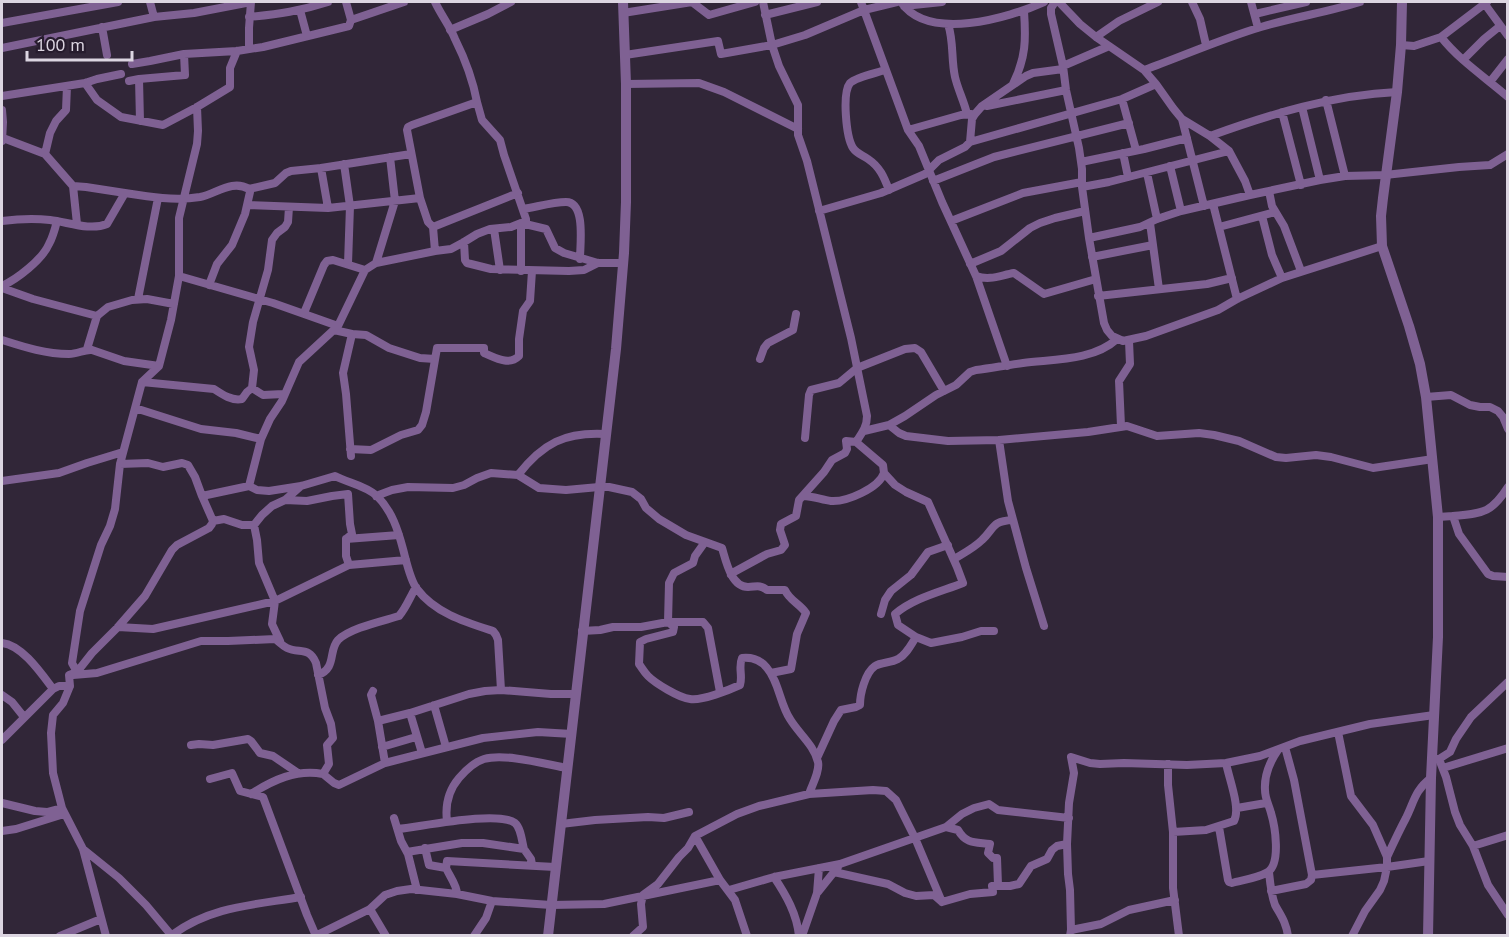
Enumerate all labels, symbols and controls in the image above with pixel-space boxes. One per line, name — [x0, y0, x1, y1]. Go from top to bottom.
scale bar — [27, 24, 132, 62]
text: 100 m — [36, 33, 85, 56]

